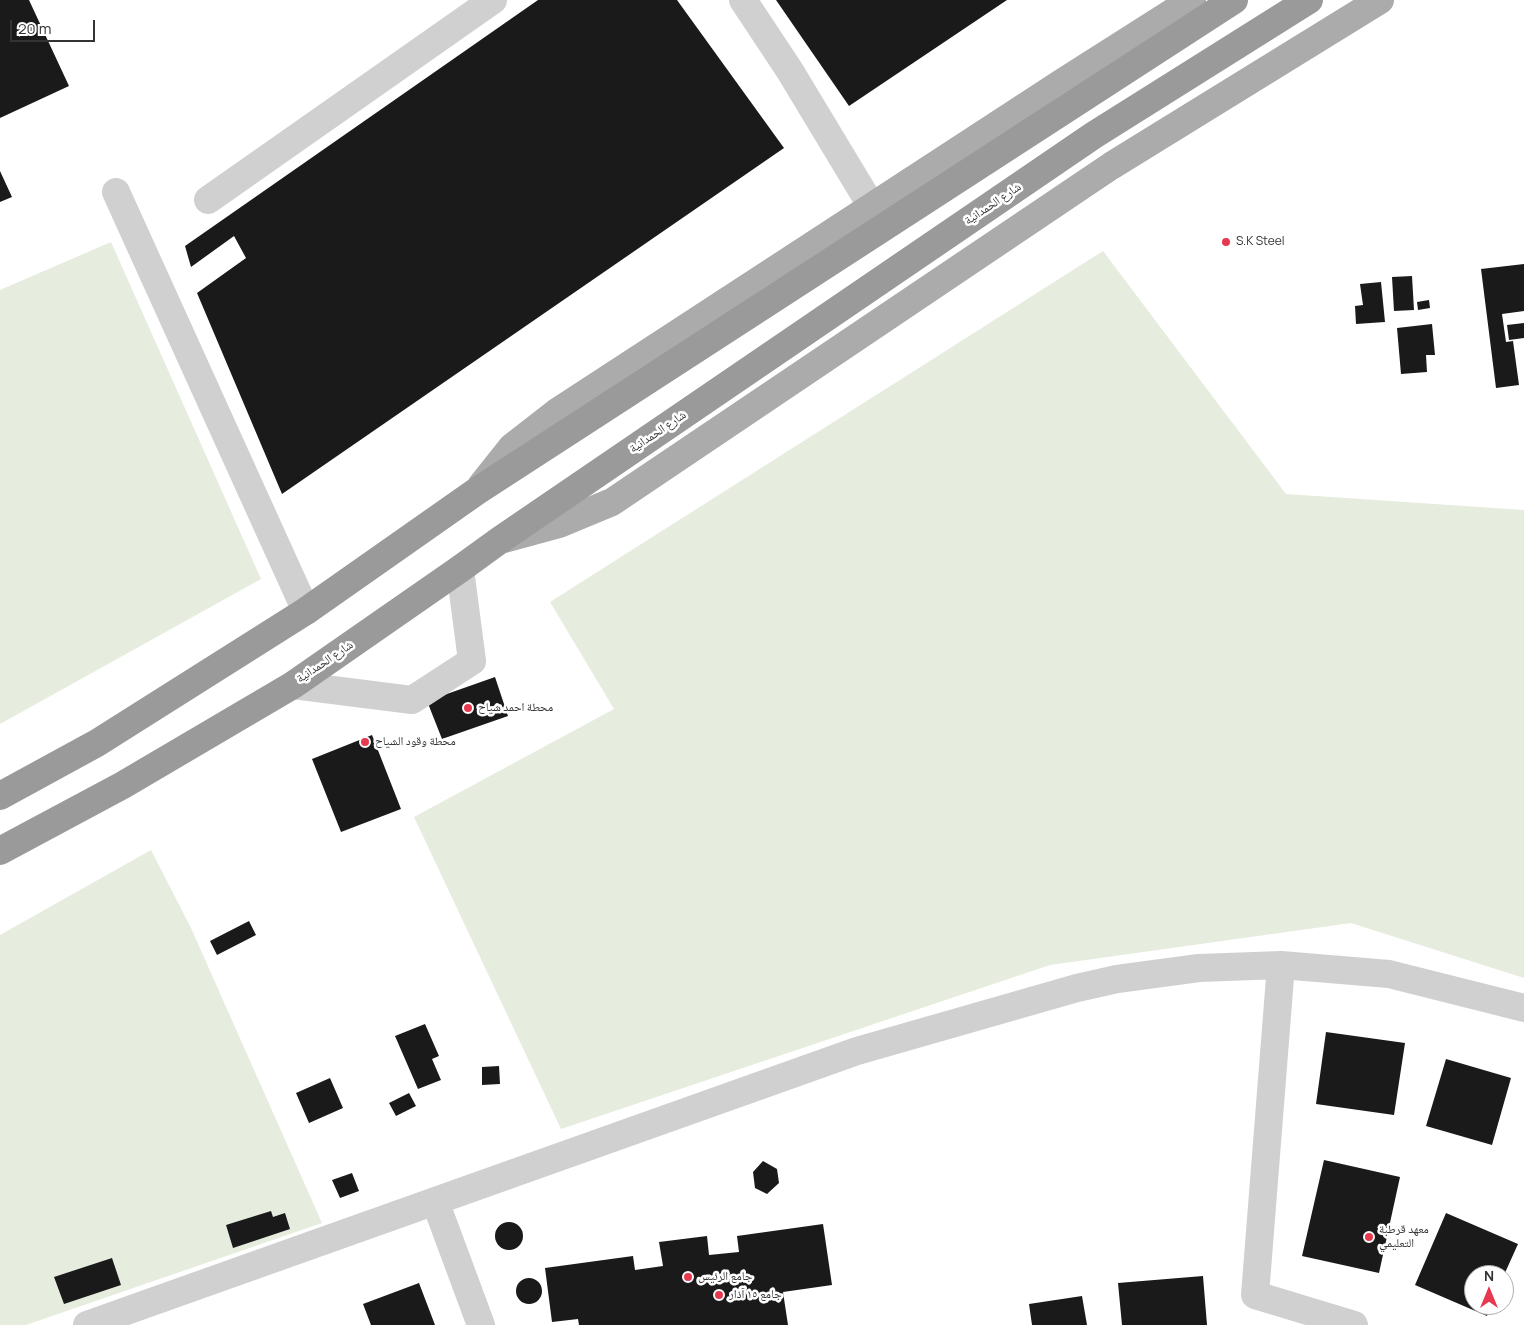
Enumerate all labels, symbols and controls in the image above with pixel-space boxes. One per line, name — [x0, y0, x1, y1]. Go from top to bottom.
scale bar — [12, 10, 98, 42]
text: 20 m — [18, 18, 51, 39]
street label: شارع الحمدانية — [962, 180, 1024, 228]
place label: S.K Steel — [1236, 235, 1284, 249]
marker: S.K Steel — [1220, 236, 1232, 248]
street label: شارع الحمدانية — [627, 408, 689, 456]
street label: شارع الحمدانية — [294, 638, 356, 686]
place label: محطة احمد شياح — [478, 701, 553, 715]
marker: محطة احمد شياح — [462, 702, 474, 714]
place label: محطة وقود الشياح — [375, 735, 456, 749]
marker: محطة وقود الشياح — [359, 736, 371, 748]
place label: معهد قرطبة التعليمي — [1379, 1223, 1429, 1251]
marker: معهد قرطبة التعليمي — [1363, 1231, 1375, 1243]
north arrow — [1464, 1265, 1514, 1315]
text: N — [1484, 1266, 1494, 1285]
place label: جامع الرئيس — [698, 1270, 752, 1284]
marker: جامع الرئيس — [682, 1271, 694, 1283]
place label: جامع ١٥ آذار — [729, 1288, 782, 1302]
marker: جامع ١٥ آذار — [713, 1289, 725, 1301]

